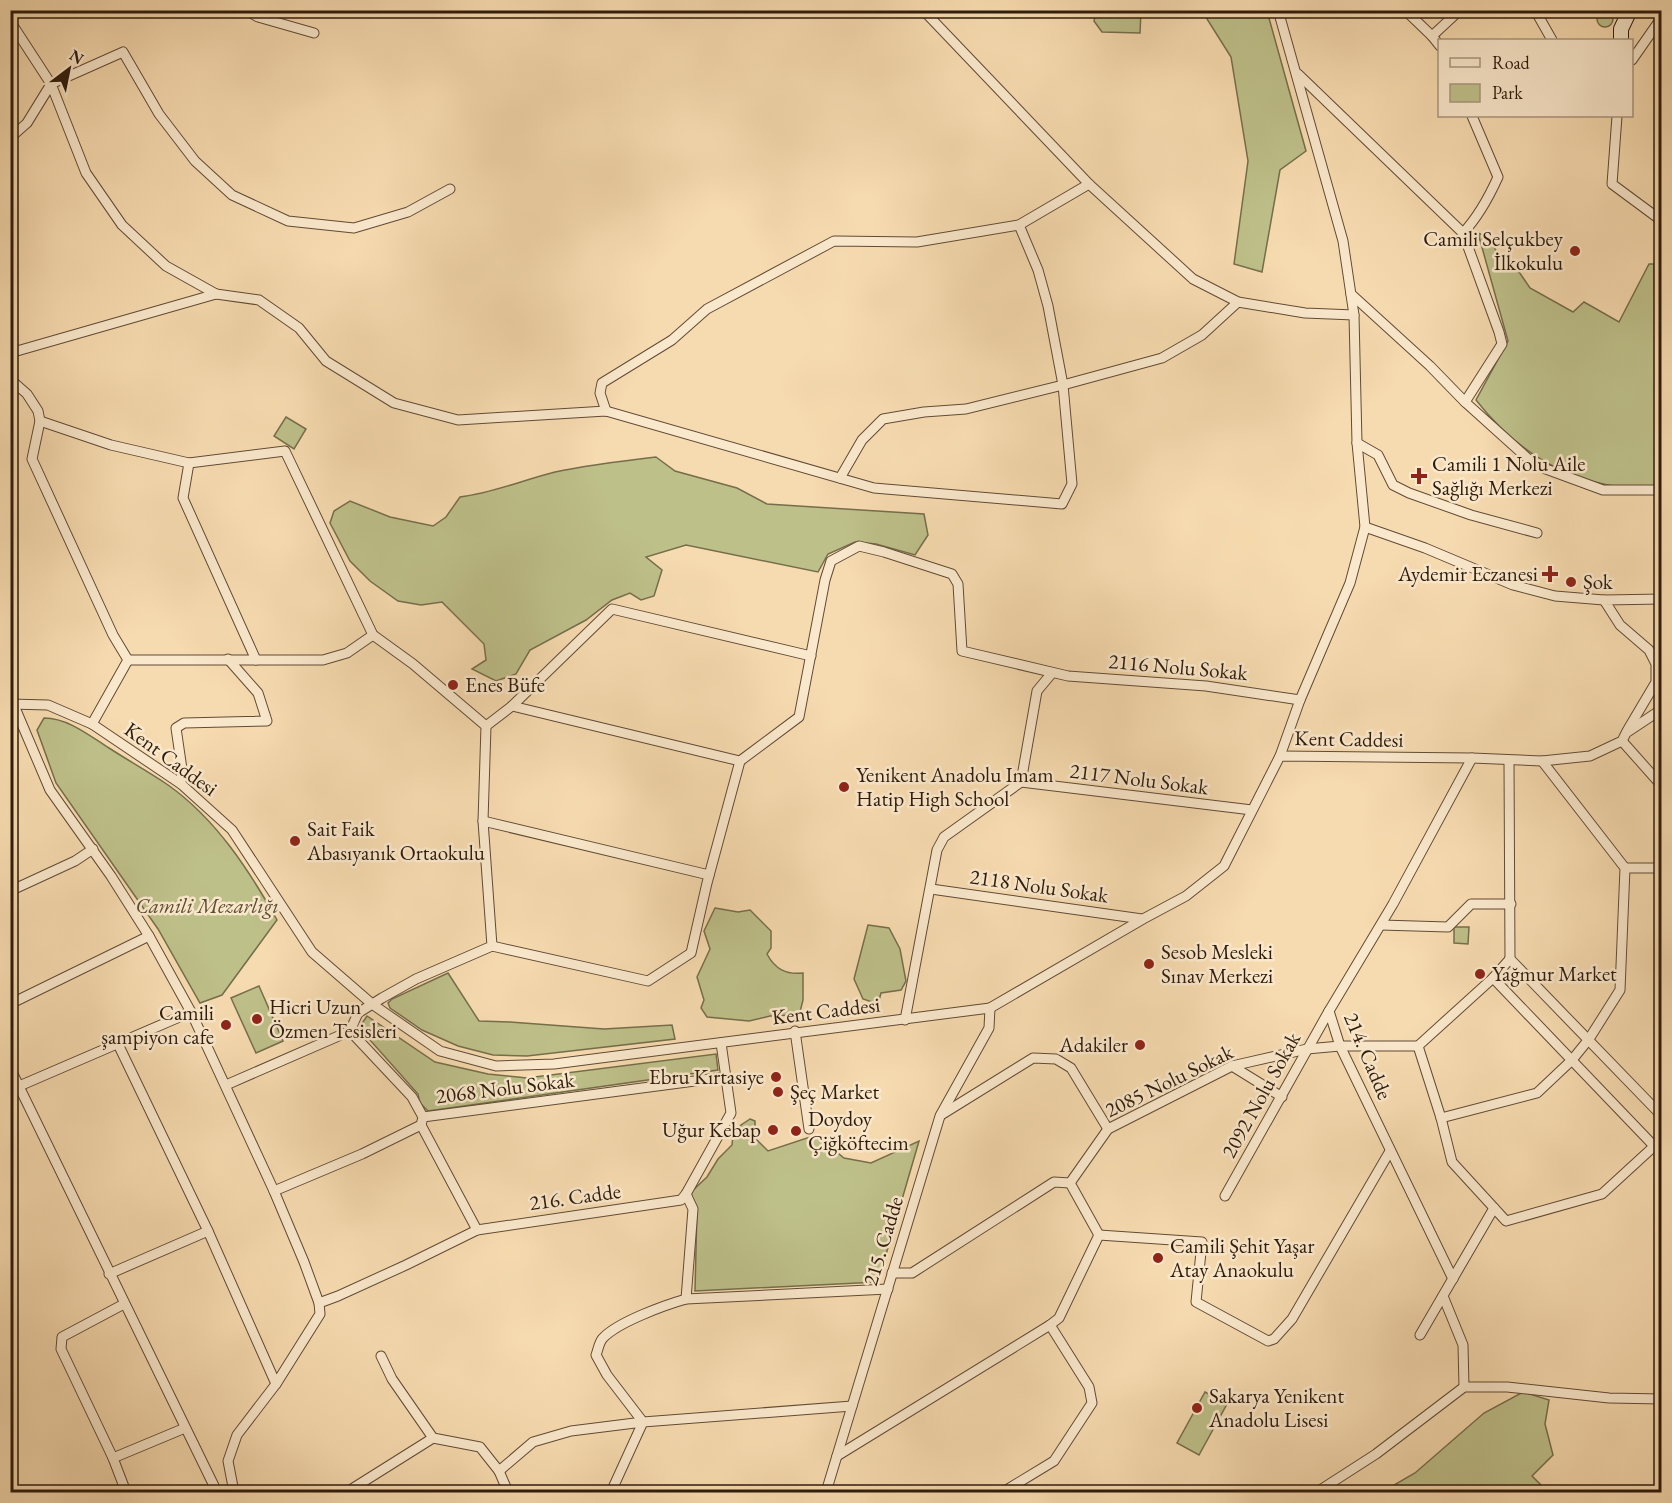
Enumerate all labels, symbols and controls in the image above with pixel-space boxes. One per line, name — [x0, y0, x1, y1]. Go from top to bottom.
north arrow — [39, 39, 99, 99]
legend — [1438, 39, 1633, 117]
text: N — [66, 44, 88, 69]
text: Road — [1492, 51, 1531, 74]
text: Park — [1492, 81, 1523, 104]
place label: Camili Selçukbey İlkokulu — [1423, 225, 1564, 276]
marker: Camili Selçukbey İlkokulu — [1568, 244, 1582, 258]
place label: Camili 1 Nolu Aile Sağlığı Merkezi — [1432, 450, 1585, 501]
marker: Camili 1 Nolu Aile Sağlığı Merkezi — [1410, 467, 1428, 485]
place label: Aydemir Eczanesi — [1397, 560, 1538, 587]
marker: Aydemir Eczanesi — [1543, 567, 1557, 581]
place label: Şok — [1583, 568, 1614, 595]
marker: Şok — [1564, 575, 1578, 589]
street label: 2116 Nolu Sokak — [1107, 647, 1250, 686]
place label: Enes Büfe — [465, 671, 545, 698]
marker: Enes Büfe — [446, 678, 460, 692]
street label: Kent Caddesi — [119, 716, 223, 802]
street label: Kent Caddesi — [1294, 724, 1404, 753]
street label: 2117 Nolu Sokak — [1068, 757, 1211, 801]
place label: Yenikent Anadolu Imam Hatip High School — [856, 761, 1054, 812]
marker: Yenikent Anadolu Imam Hatip High School — [837, 780, 851, 794]
place label: Sait Faik Abasıyanık Ortaokulu — [306, 815, 485, 866]
marker: Sait Faik Abasıyanık Ortaokulu — [288, 834, 302, 848]
street label: 2118 Nolu Sokak — [968, 862, 1111, 909]
park label: Camili Mezarlığı — [135, 892, 279, 919]
place label: Sesob Mesleki Sınav Merkezi — [1161, 938, 1273, 989]
marker: Sesob Mesleki Sınav Merkezi — [1142, 957, 1156, 971]
place label: Yağmur Market — [1492, 960, 1617, 987]
marker: Yağmur Market — [1473, 967, 1487, 981]
street label: Kent Caddesi — [770, 990, 882, 1031]
place label: Hicri Uzun Özmen Tesisleri — [269, 993, 397, 1044]
place label: Camili şampiyon cafe — [101, 999, 214, 1050]
street label: 214. Cadde — [1338, 1008, 1399, 1103]
marker: Hicri Uzun Özmen Tesisleri — [250, 1012, 264, 1026]
marker: Camili şampiyon cafe — [219, 1018, 233, 1032]
street label: 2092 Nolu Sokak — [1215, 1026, 1307, 1162]
place label: Adakiler — [1058, 1031, 1128, 1058]
street label: 2085 Nolu Sokak — [1100, 1037, 1238, 1123]
marker: Adakiler — [1133, 1038, 1147, 1052]
place label: Ebru Kırtasiye — [649, 1063, 764, 1090]
street label: 2068 Nolu Sokak — [434, 1065, 577, 1109]
marker: Ebru Kırtasiye — [769, 1070, 783, 1084]
place label: Şeç Market — [790, 1078, 879, 1105]
marker: Şeç Market — [771, 1085, 785, 1099]
place label: Doydoy Çiğköftecim — [808, 1105, 909, 1156]
place label: Uğur Kebap — [662, 1116, 761, 1143]
marker: Uğur Kebap — [766, 1123, 780, 1137]
marker: Doydoy Çiğköftecim — [789, 1124, 803, 1138]
street label: 216. Cadde — [527, 1177, 622, 1216]
street label: 215. Cadde — [856, 1193, 909, 1289]
place label: Camili Şehit Yaşar Atay Anaokulu — [1169, 1232, 1314, 1283]
marker: Camili Şehit Yaşar Atay Anaokulu — [1151, 1251, 1165, 1265]
place label: Sakarya Yenikent Anadolu Lisesi — [1208, 1382, 1344, 1433]
marker: Sakarya Yenikent Anadolu Lisesi — [1190, 1401, 1204, 1415]

